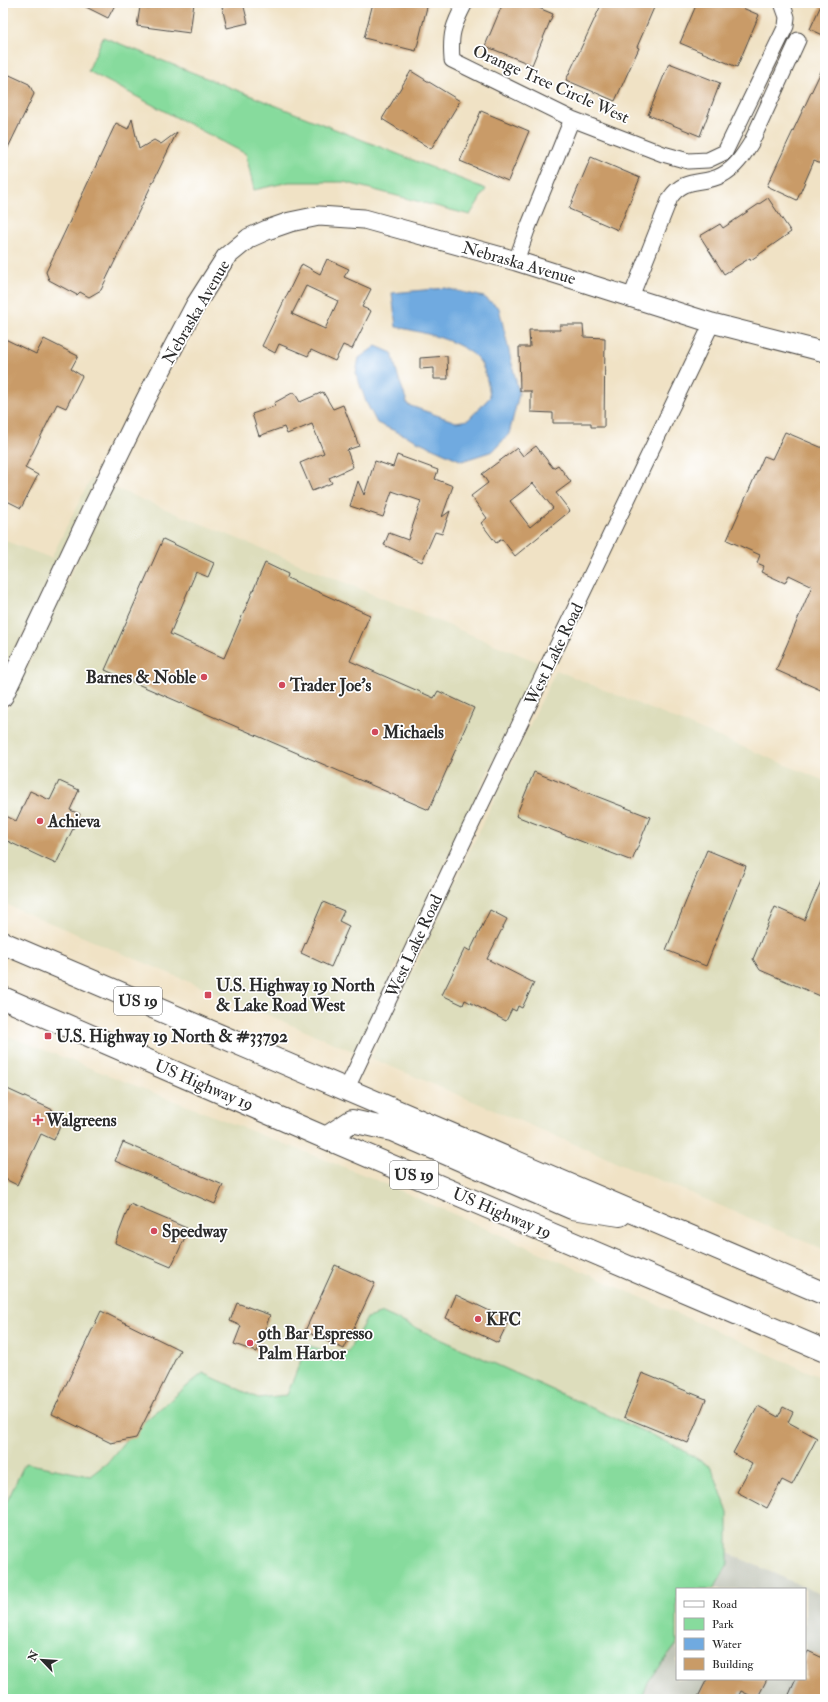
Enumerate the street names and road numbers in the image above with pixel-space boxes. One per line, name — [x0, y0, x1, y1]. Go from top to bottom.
street label: Orange Tree Circle West — [470, 40, 633, 128]
street label: Nebraska Avenue — [460, 237, 578, 289]
street label: Nebraska Avenue — [158, 256, 234, 368]
street label: West Lake Road — [520, 599, 588, 709]
street label: West Lake Road — [381, 891, 447, 1002]
road number: US 19 — [114, 987, 162, 1015]
street label: US Highway 19 — [151, 1055, 257, 1116]
road number: US 19 — [390, 1161, 438, 1189]
street label: US Highway 19 — [449, 1183, 555, 1244]

